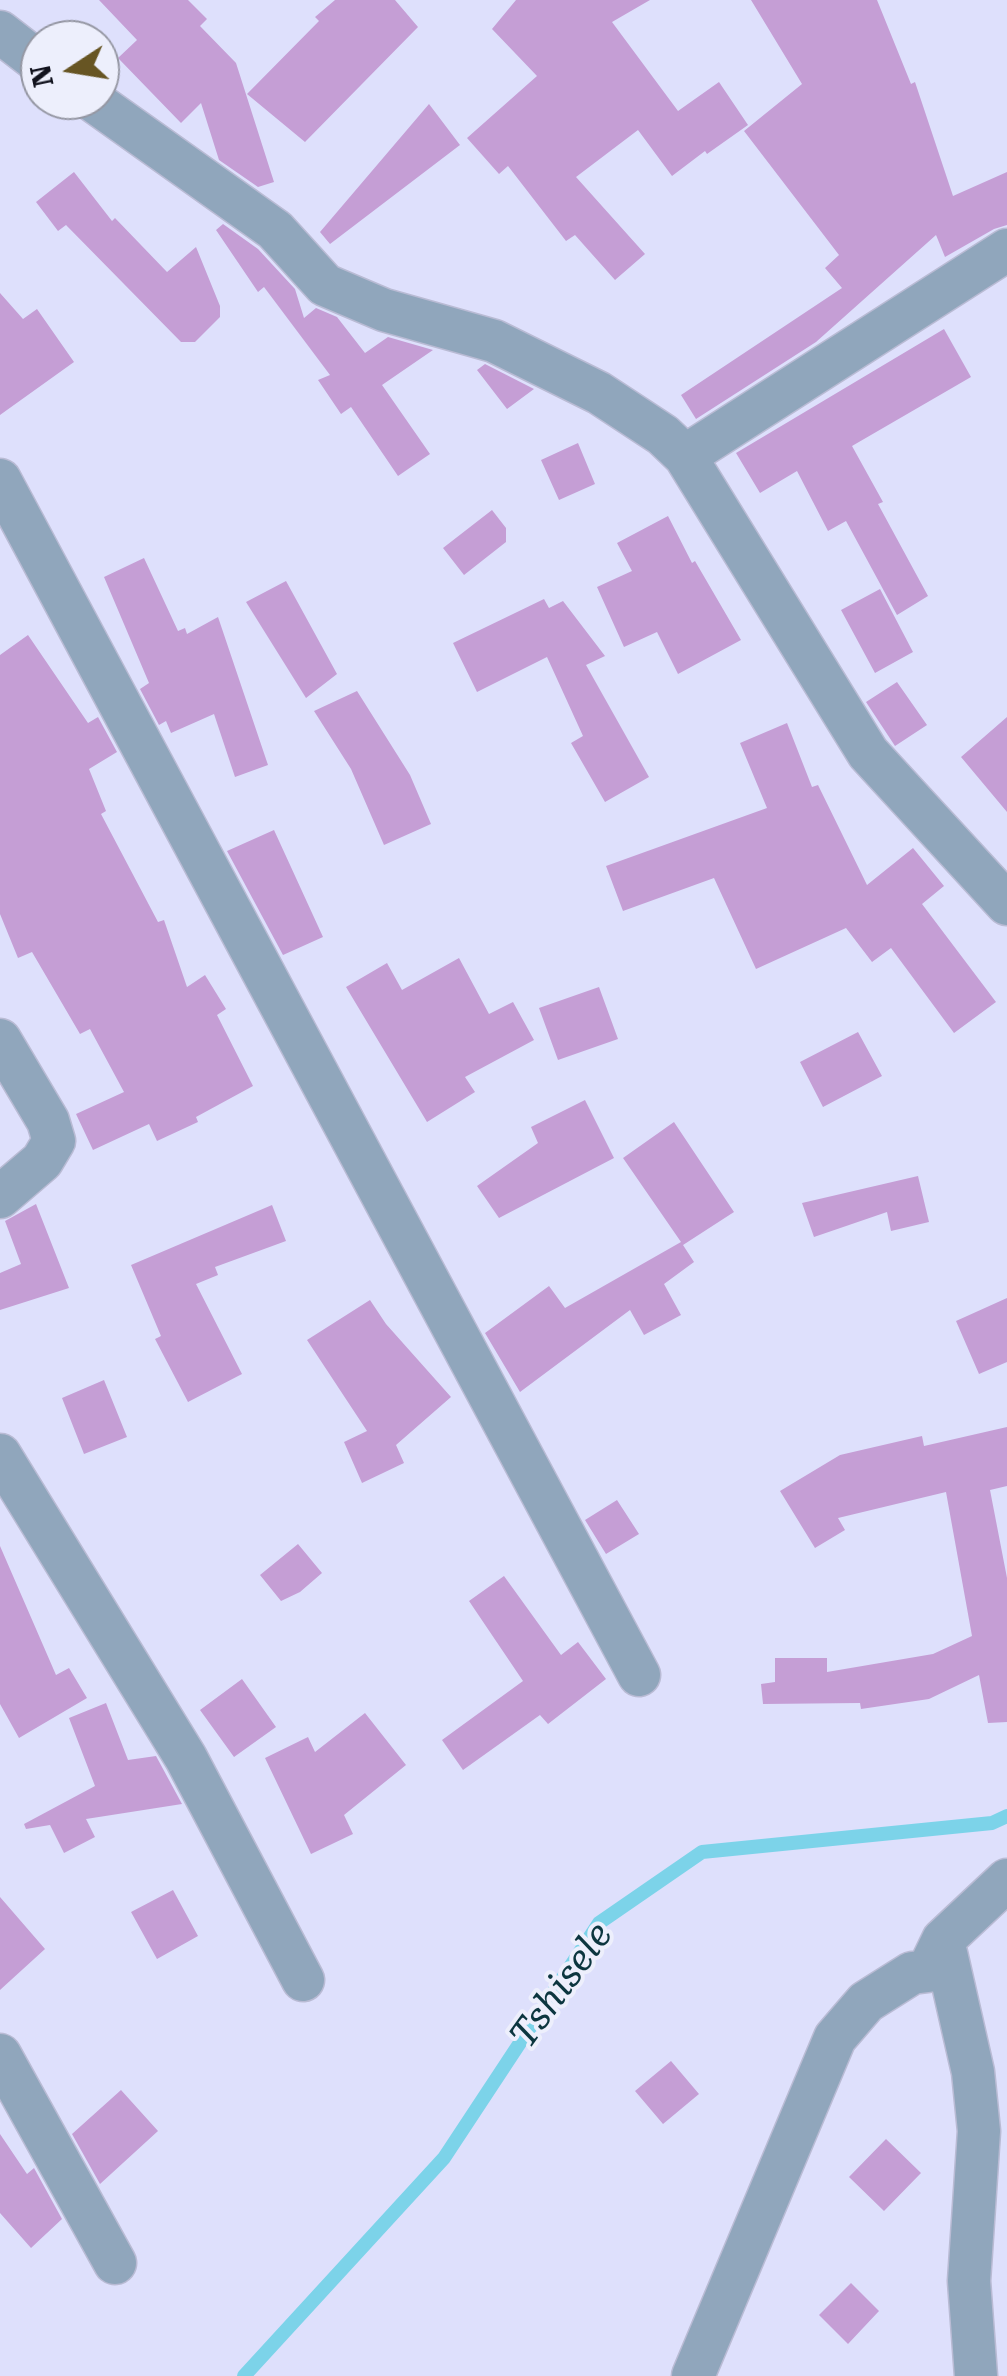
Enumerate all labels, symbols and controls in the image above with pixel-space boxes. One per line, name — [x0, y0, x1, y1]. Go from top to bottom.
north arrow — [20, 20, 120, 120]
text: N — [24, 62, 61, 90]
water label: Tshisele — [501, 1914, 623, 2058]

